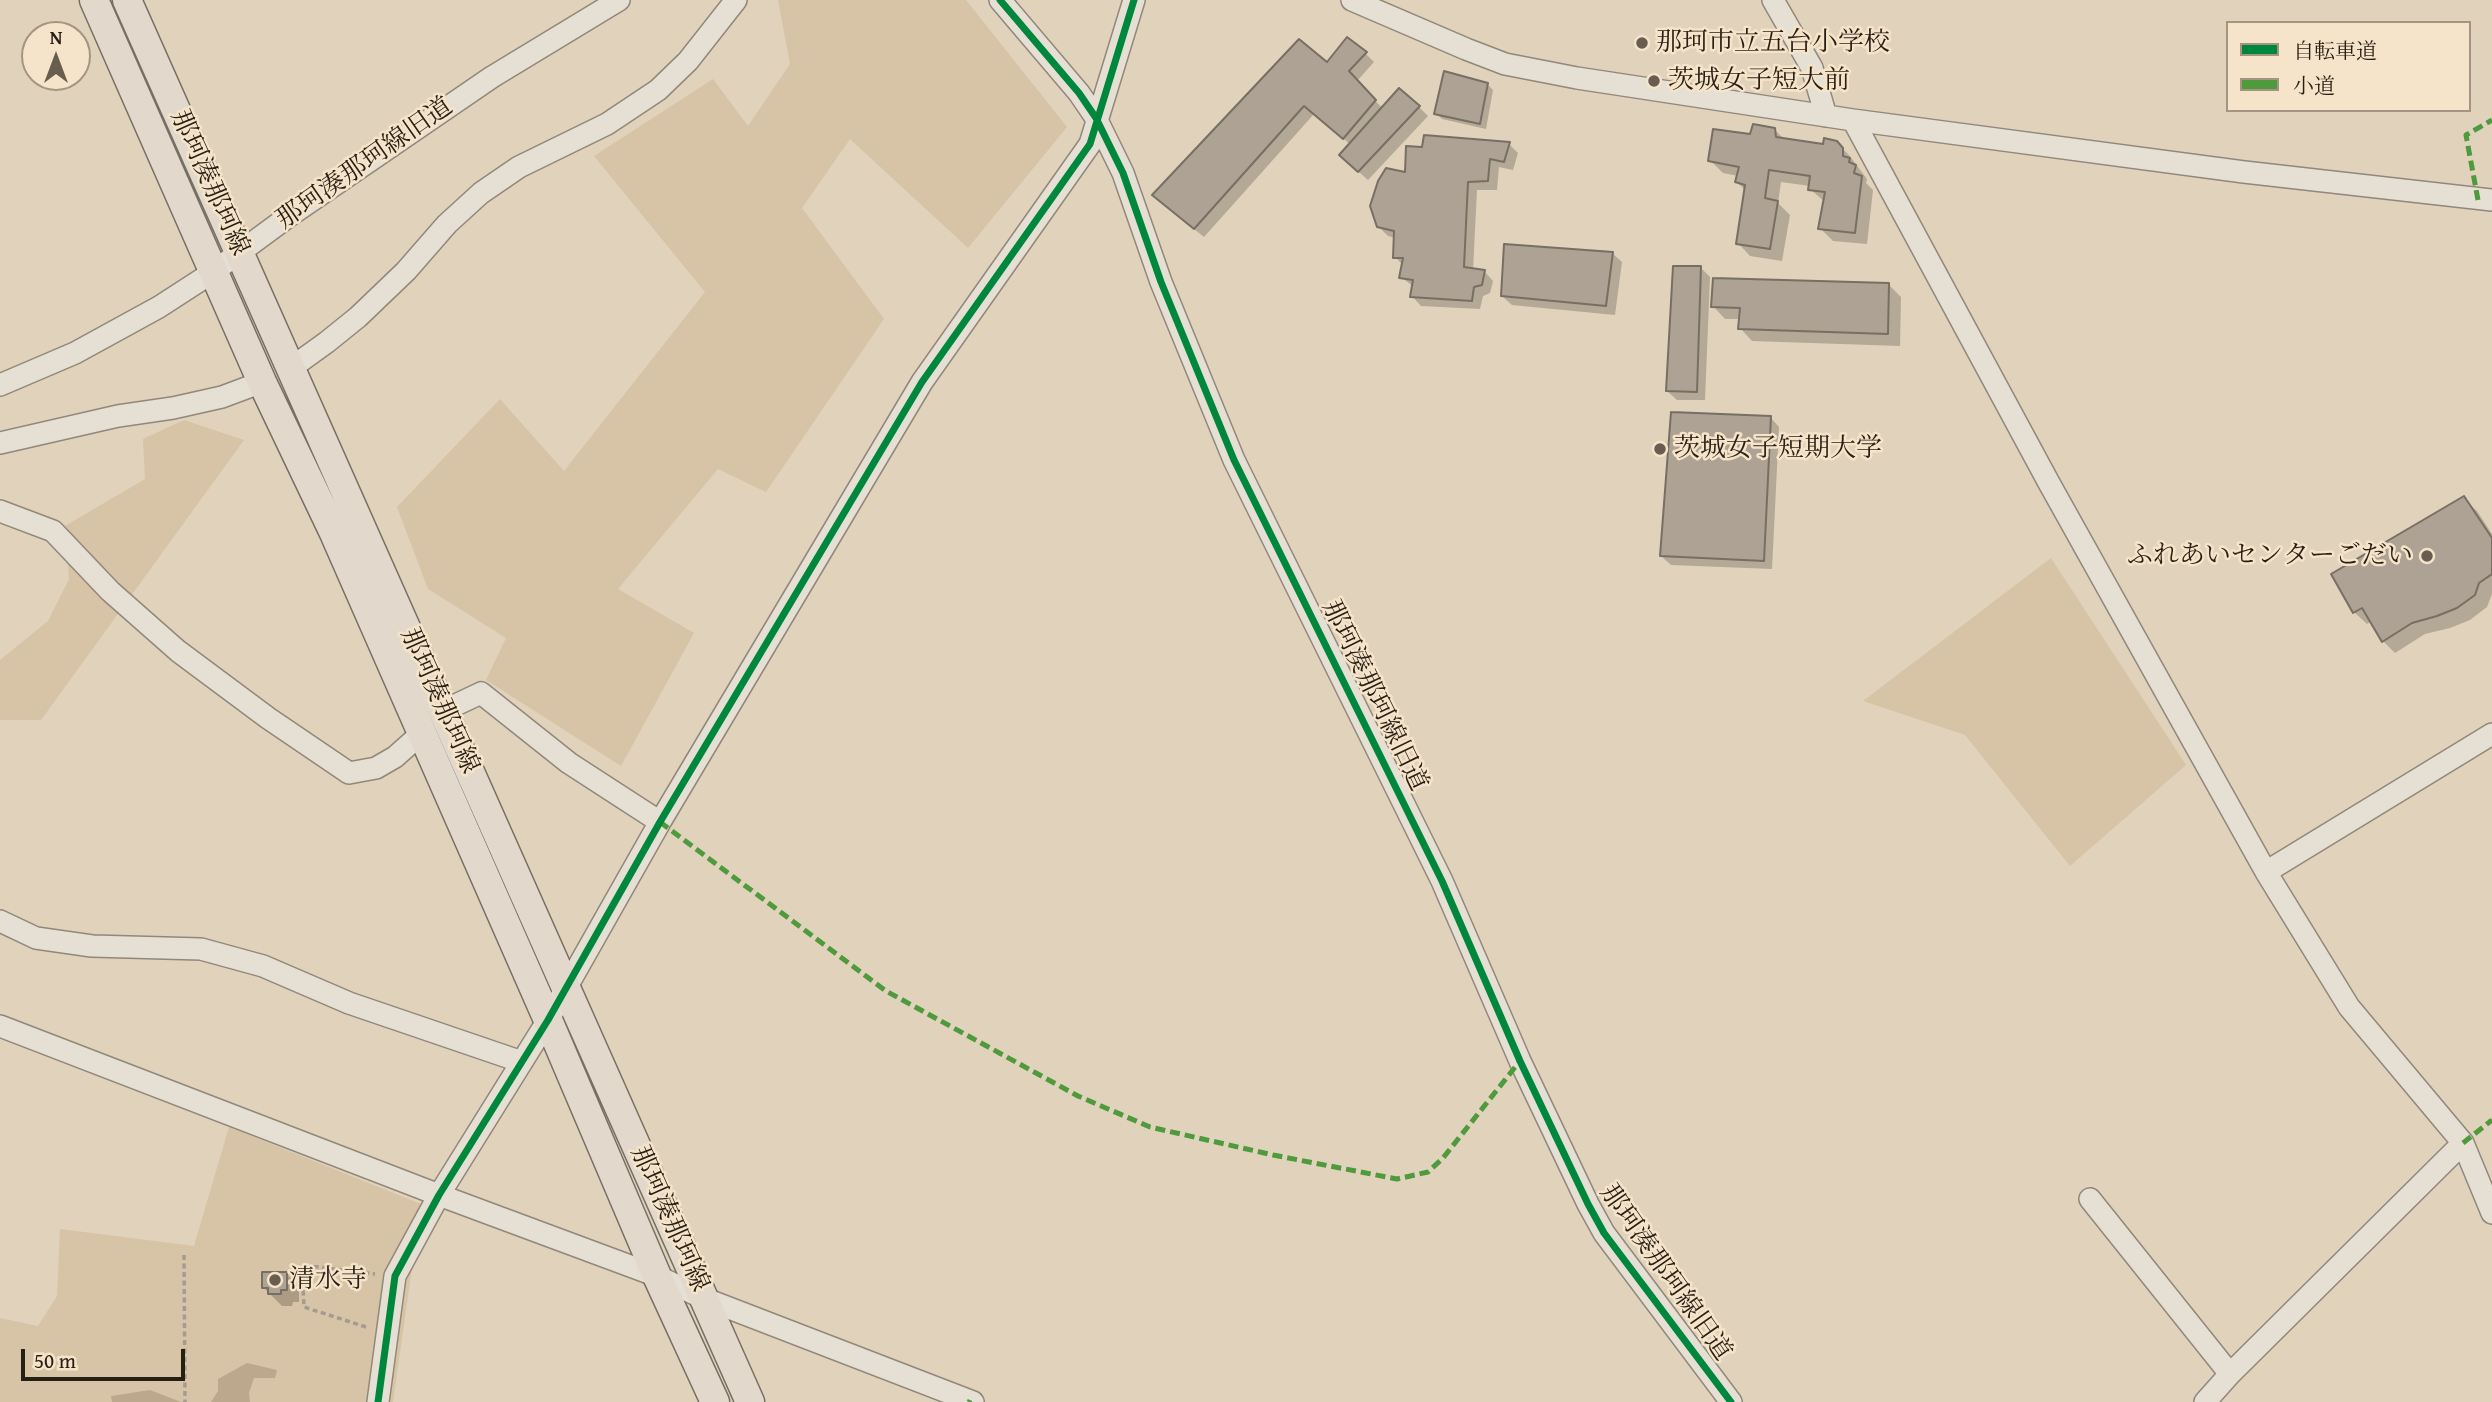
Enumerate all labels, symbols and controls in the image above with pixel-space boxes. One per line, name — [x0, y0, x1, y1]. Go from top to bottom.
north arrow — [21, 21, 91, 91]
legend — [2226, 21, 2471, 112]
text: N — [50, 23, 62, 51]
place label: 那珂市立五台小学校 — [1656, 27, 1890, 59]
marker: 那珂市立五台小学校 — [1634, 35, 1650, 51]
text: 自転車道 — [2293, 35, 2377, 66]
place label: 茨城女子短大前 — [1668, 65, 1850, 97]
text: 小道 — [2293, 70, 2335, 101]
marker: 茨城女子短大前 — [1646, 73, 1662, 89]
street label: 那珂湊那珂線旧道 — [271, 92, 459, 236]
street label: 那珂湊那珂線 — [163, 105, 255, 261]
place label: 茨城女子短期大学 — [1674, 433, 1882, 465]
marker: 茨城女子短期大学 — [1652, 441, 1668, 457]
place label: ふれあいセンターごだい — [2127, 540, 2413, 572]
marker: ふれあいセンターごだい — [2419, 548, 2435, 564]
street label: 那珂湊那珂線旧道 — [1314, 596, 1434, 796]
street label: 那珂湊那珂線 — [393, 623, 485, 779]
street label: 那珂湊那珂線 — [623, 1141, 715, 1297]
street label: 那珂湊那珂線旧道 — [1593, 1179, 1737, 1367]
place label: 清水寺 — [289, 1264, 367, 1296]
marker: 清水寺 — [267, 1272, 283, 1288]
scale bar — [24, 1336, 189, 1380]
text: 50 m — [34, 1345, 76, 1376]

